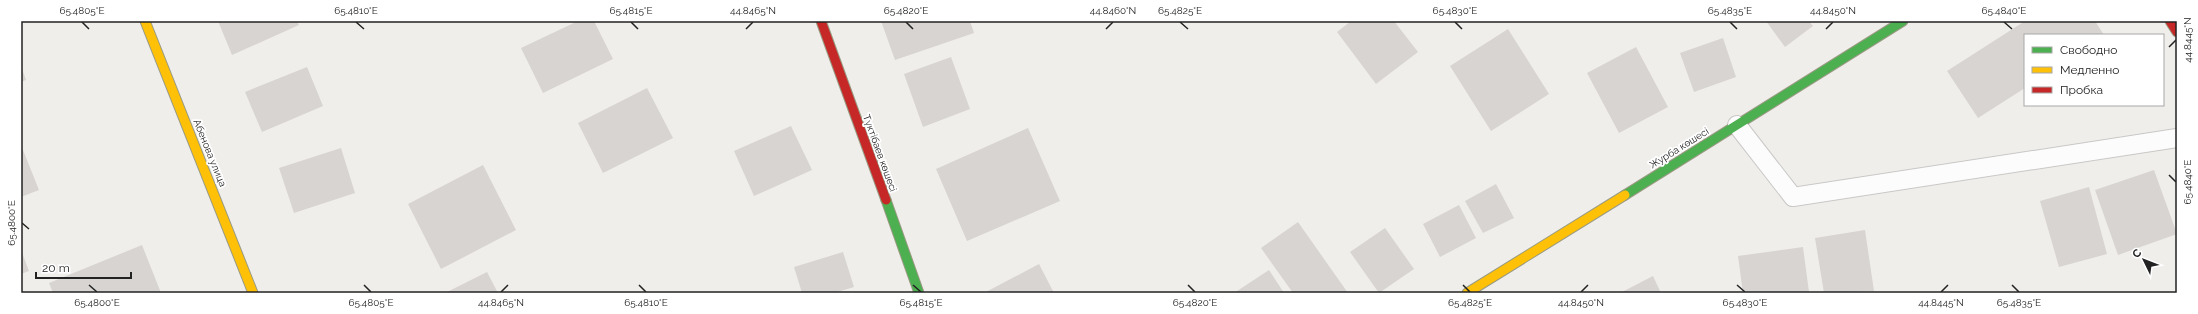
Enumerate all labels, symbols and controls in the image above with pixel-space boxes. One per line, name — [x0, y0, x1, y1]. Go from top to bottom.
text: 65.4805°E — [59, 5, 105, 16]
text: 65.4810°E — [334, 5, 378, 16]
text: 65.4815°E — [609, 5, 653, 16]
text: 44.8465°N — [730, 5, 776, 16]
text: 65.4820°E — [884, 5, 928, 16]
text: 44.8460°N — [1090, 5, 1136, 16]
text: 65.4825°E — [1158, 5, 1202, 16]
text: 65.4830°E — [1433, 5, 1477, 16]
text: 65.4835°E — [1708, 5, 1752, 16]
text: 44.8450°N — [1810, 5, 1856, 16]
text: 65.4840°E — [1982, 5, 2026, 16]
text: 44.8445°N — [2182, 17, 2193, 63]
legend — [2024, 34, 2164, 106]
text: Свободно — [2060, 43, 2117, 57]
text: Медленно — [2060, 63, 2119, 77]
text: Пробка — [2060, 83, 2103, 97]
street label: Түктібаев көшесі — [861, 113, 899, 193]
street label: Абенова улица — [191, 118, 229, 188]
street label: Журба көшесі — [1647, 125, 1711, 171]
text: 65.4840°E — [2182, 160, 2193, 204]
text: 65.4800°E — [6, 200, 17, 246]
north arrow — [2124, 240, 2164, 280]
text: С — [2130, 246, 2145, 261]
scale bar — [36, 254, 131, 280]
text: 20 m — [42, 261, 70, 275]
text: 65.4800°E — [74, 297, 120, 308]
text: 65.4805°E — [348, 297, 394, 308]
text: 44.8465°N — [478, 297, 524, 308]
text: 65.4810°E — [624, 297, 668, 308]
text: 65.4815°E — [899, 297, 943, 308]
text: 65.4820°E — [1173, 297, 1217, 308]
text: 65.4825°E — [1448, 297, 1492, 308]
text: 44.8450°N — [1558, 297, 1604, 308]
text: 65.4830°E — [1723, 297, 1767, 308]
text: 44.8445°N — [1918, 297, 1964, 308]
text: 65.4835°E — [1997, 297, 2041, 308]

